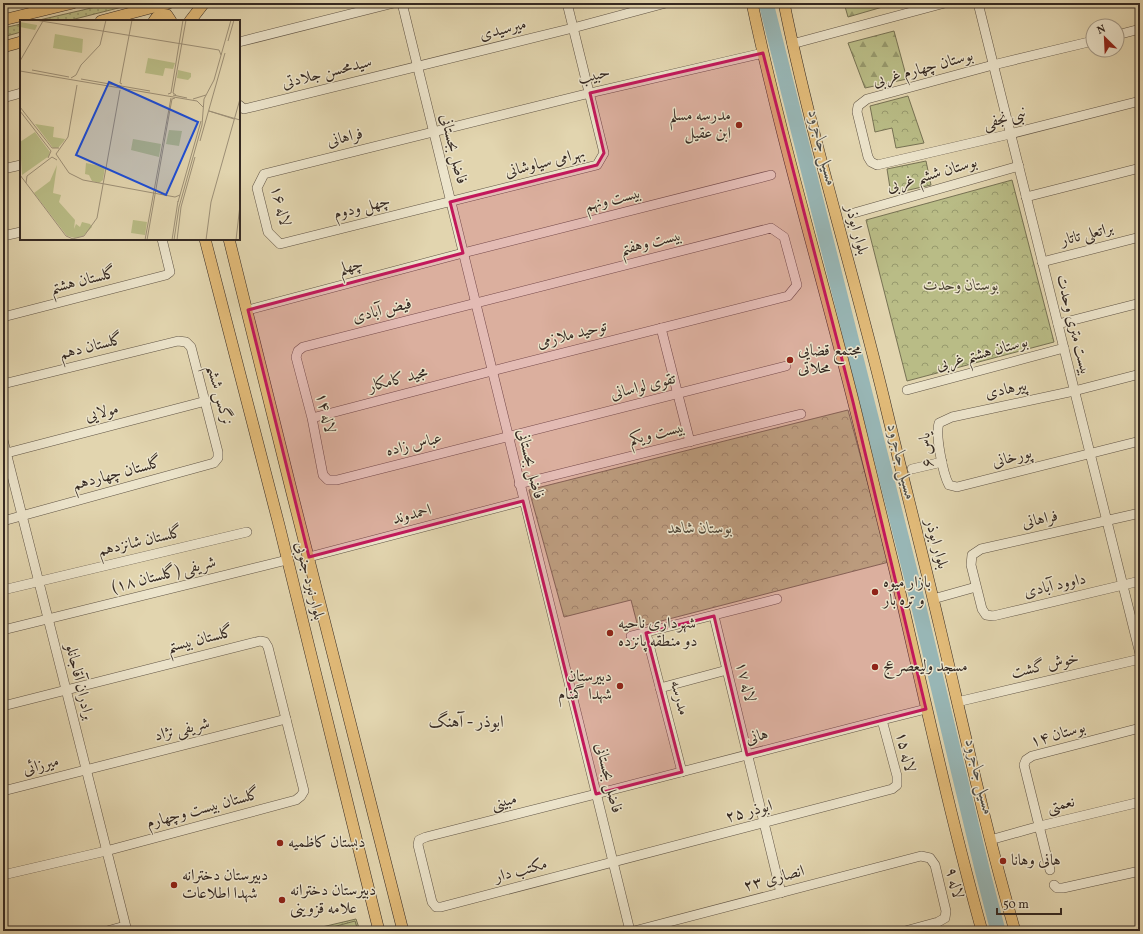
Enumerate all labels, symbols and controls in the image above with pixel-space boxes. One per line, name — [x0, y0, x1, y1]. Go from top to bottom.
street label: میرسیدی — [477, 14, 529, 46]
north arrow — [1085, 18, 1125, 58]
inset map — [20, 20, 240, 240]
text: N — [1095, 22, 1108, 39]
street label: بوستان چهارم غربی — [870, 45, 976, 95]
street label: سیدمحسن جلادتی — [280, 51, 374, 95]
street label: حبیب — [576, 62, 612, 90]
street label: نبی نجفی — [981, 103, 1029, 135]
place label: مدرسه مسلم ابن عقیل — [669, 105, 731, 145]
water label: مسیل جاجرود — [801, 107, 843, 189]
street label: فاضل بجستانی — [434, 112, 472, 186]
marker: مدرسه مسلم ابن عقیل — [734, 120, 744, 130]
street label: فراهانی — [325, 123, 365, 153]
street label: بهرامی سیاوشانی — [503, 142, 587, 184]
street label: بوستان ششم غربی — [884, 152, 981, 202]
street label: بیست ونهم — [583, 182, 644, 221]
street label: لاله ۱۶ — [264, 183, 296, 229]
street label: چهل ودوم — [331, 190, 393, 228]
street label: بلوار ابوذر — [838, 201, 873, 257]
street label: براتعلی تاتار — [1056, 218, 1116, 253]
street label: بیست وهفتم — [618, 225, 685, 265]
street label: چهلم — [336, 253, 367, 285]
street label: گلستان هشتم — [48, 262, 119, 304]
street label: بیست متری وحدت — [1050, 272, 1096, 378]
park label: بوستان وحدت — [923, 275, 999, 297]
street label: فیض آبادی — [350, 293, 414, 329]
street label: توحید ملازمی — [535, 315, 610, 354]
street label: گلستان دهم — [57, 329, 126, 368]
street label: بوستان هشتم غربی — [934, 331, 1031, 381]
place label: مجتمع قضایی محلاتی — [798, 340, 862, 380]
marker: مجتمع قضایی محلاتی — [785, 355, 795, 365]
street label: مجید کامکار — [364, 361, 430, 399]
street label: نرگس ششم — [197, 362, 238, 429]
street label: تقوی لواسانی — [608, 368, 679, 406]
street label: پیرهادی — [983, 375, 1030, 405]
street label: لاله ۱۴ — [310, 391, 340, 436]
street label: مولایی — [83, 398, 121, 428]
street label: بیست ویکم — [627, 416, 688, 454]
water label: مسیل جاجرود — [880, 421, 922, 503]
street label: عباس زاده — [384, 427, 444, 463]
street label: فاضل بجستانی — [511, 427, 549, 501]
street label: یاس ۶ — [914, 430, 940, 469]
street label: پورخانی — [990, 442, 1035, 474]
street label: گلستان چهاردهم — [70, 452, 165, 499]
street label: احمدوند — [390, 499, 434, 531]
street label: فراهانی — [1020, 505, 1060, 535]
street label: بلوار ابوذر — [918, 515, 953, 571]
park label: بوستان شاهد — [668, 518, 732, 540]
street label: گلستان شانزدهم — [96, 522, 185, 565]
street label: بلوار نبرد جنوبی — [289, 539, 329, 623]
street label: شریفی (گلستان ۱۸) — [110, 551, 218, 599]
street label: داوود آبادی — [1022, 568, 1088, 604]
place label: بازار میوه و تره بار — [881, 572, 931, 612]
marker: بازار میوه و تره بار — [870, 587, 880, 597]
place label: شهرداری ناحیه دو منطقه پانزده — [618, 613, 698, 653]
street label: گلستان بیستم — [165, 621, 236, 663]
marker: شهرداری ناحیه دو منطقه پانزده — [605, 628, 615, 638]
street label: برادران آقاجانلو — [58, 640, 99, 723]
street label: خوش گشت — [1009, 648, 1081, 684]
place label: مسجد ولیعصر عج — [883, 656, 968, 679]
street label: لاله ۱۷ — [729, 659, 761, 705]
marker: مسجد ولیعصر عج — [870, 662, 880, 672]
place label: دبیرستان شهدا گمنام — [558, 666, 612, 708]
street label: مدرسه — [664, 678, 694, 718]
marker: دبیرستان شهدا گمنام — [615, 681, 625, 691]
district label: ابوذر - آهنگ — [428, 710, 504, 734]
street label: شریفی نژاد — [152, 713, 212, 747]
street label: بوستان ۱۴ — [1028, 717, 1088, 753]
street label: هانی — [743, 723, 771, 751]
street label: لاله ۱۵ — [890, 730, 920, 775]
water label: مسیل جاجرود — [958, 736, 1000, 818]
street label: فاضل بجستانی — [589, 741, 627, 815]
street label: میرزائی — [20, 751, 62, 781]
street label: گلستان بیست وچهارم — [144, 783, 262, 837]
street label: مبینی — [489, 788, 519, 816]
street label: نعمتی — [1045, 791, 1077, 819]
street label: ابوذر ۲۵ — [723, 795, 775, 829]
place label: دبستان کاظمیه — [288, 832, 365, 854]
marker: دبستان کاظمیه — [275, 838, 285, 848]
place label: هانی وهانا — [1011, 850, 1061, 872]
street label: مکتب دار — [490, 853, 550, 889]
marker: هانی وهانا — [998, 856, 1008, 866]
street label: انصاری ۲۳ — [741, 860, 807, 898]
place label: دبیرستان دخترانه شهدا اطلاعات — [182, 865, 268, 905]
street label: لاله ۹ — [940, 865, 969, 901]
marker: دبیرستان دخترانه شهدا اطلاعات — [169, 880, 179, 890]
place label: دبیرستان دخترانه علامه قزوینی — [290, 880, 376, 920]
scale bar — [997, 890, 1061, 916]
marker: دبیرستان دخترانه علامه قزوینی — [277, 895, 287, 905]
text: 50 m — [1003, 897, 1029, 913]

